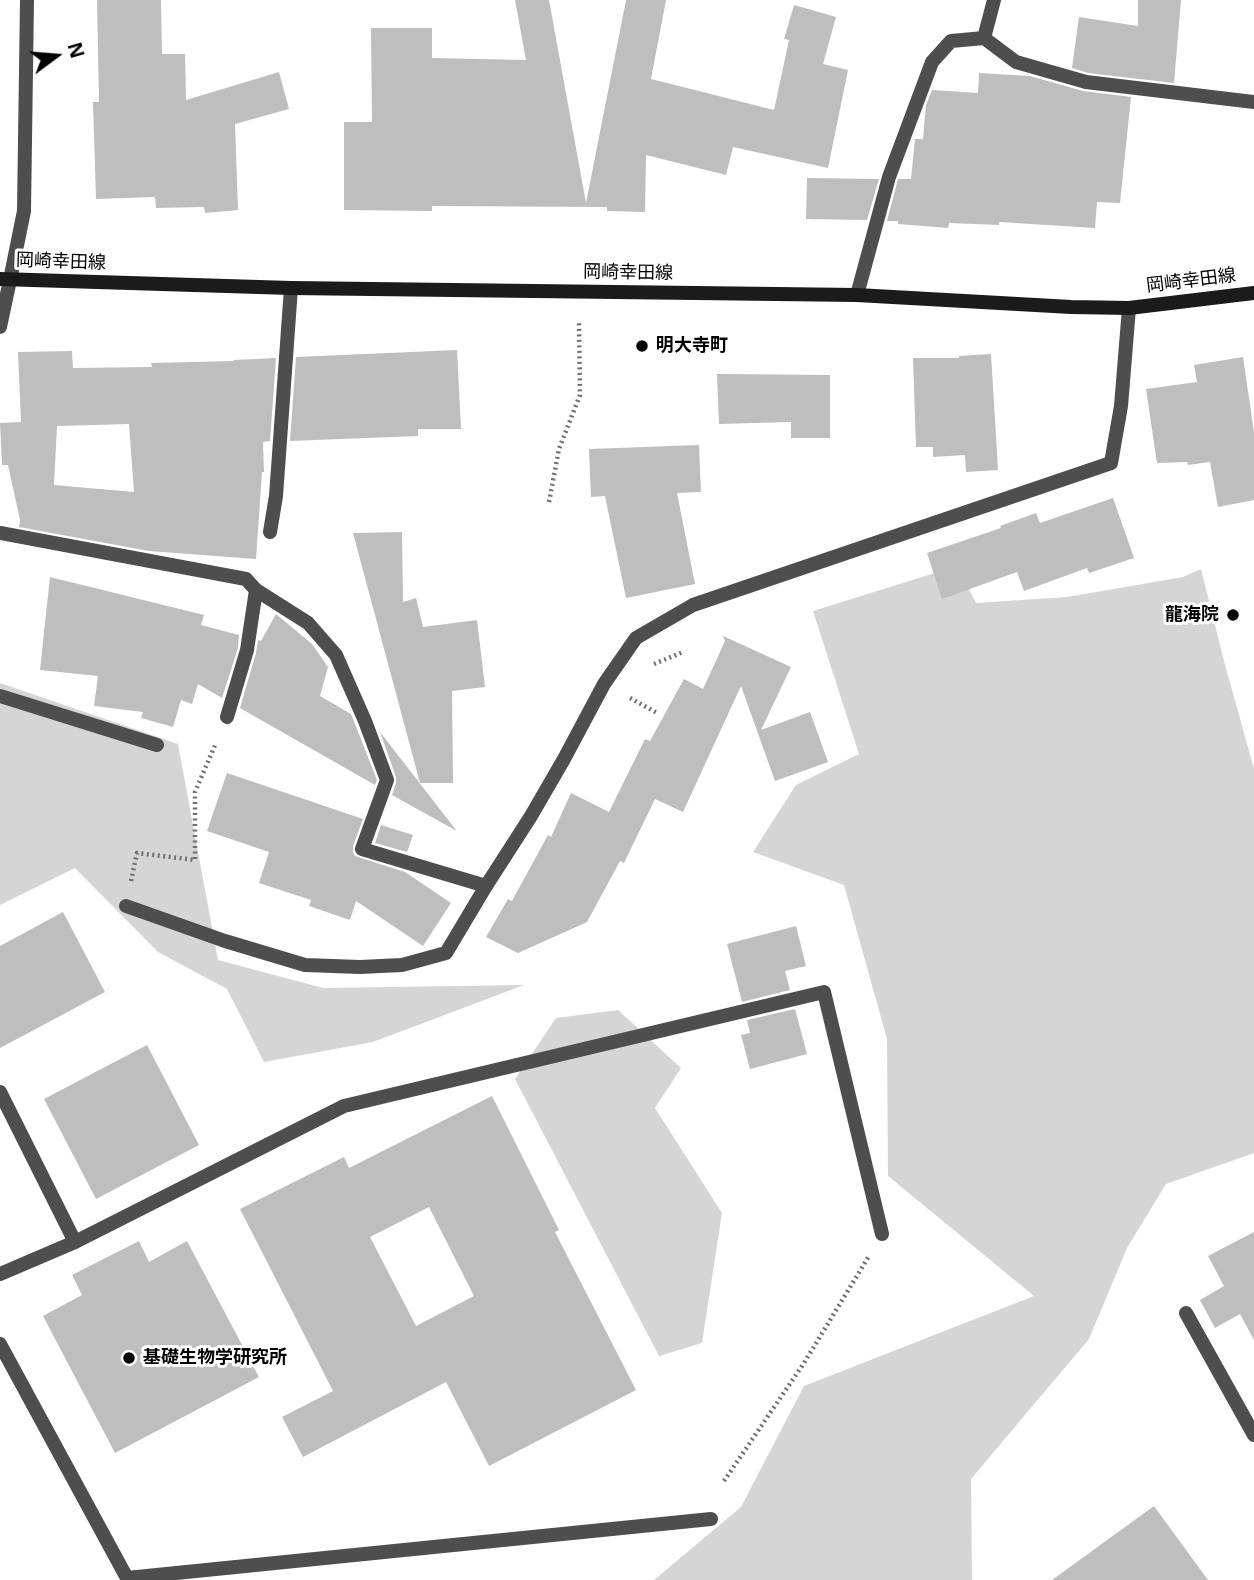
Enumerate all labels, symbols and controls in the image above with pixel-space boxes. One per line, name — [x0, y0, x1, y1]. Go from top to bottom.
north arrow — [21, 21, 91, 91]
text: N — [62, 39, 91, 61]
street label: 岡崎幸田線 — [16, 250, 106, 274]
street label: 岡崎幸田線 — [583, 261, 673, 285]
street label: 岡崎幸田線 — [1145, 265, 1237, 297]
place label: 明大寺町 — [656, 335, 728, 357]
marker: 明大寺町 — [634, 338, 650, 354]
place label: 龍海院 — [1165, 604, 1219, 626]
marker: 龍海院 — [1225, 607, 1241, 623]
place label: 基礎生物学研究所 — [143, 1347, 287, 1369]
marker: 基礎生物学研究所 — [121, 1350, 137, 1366]

